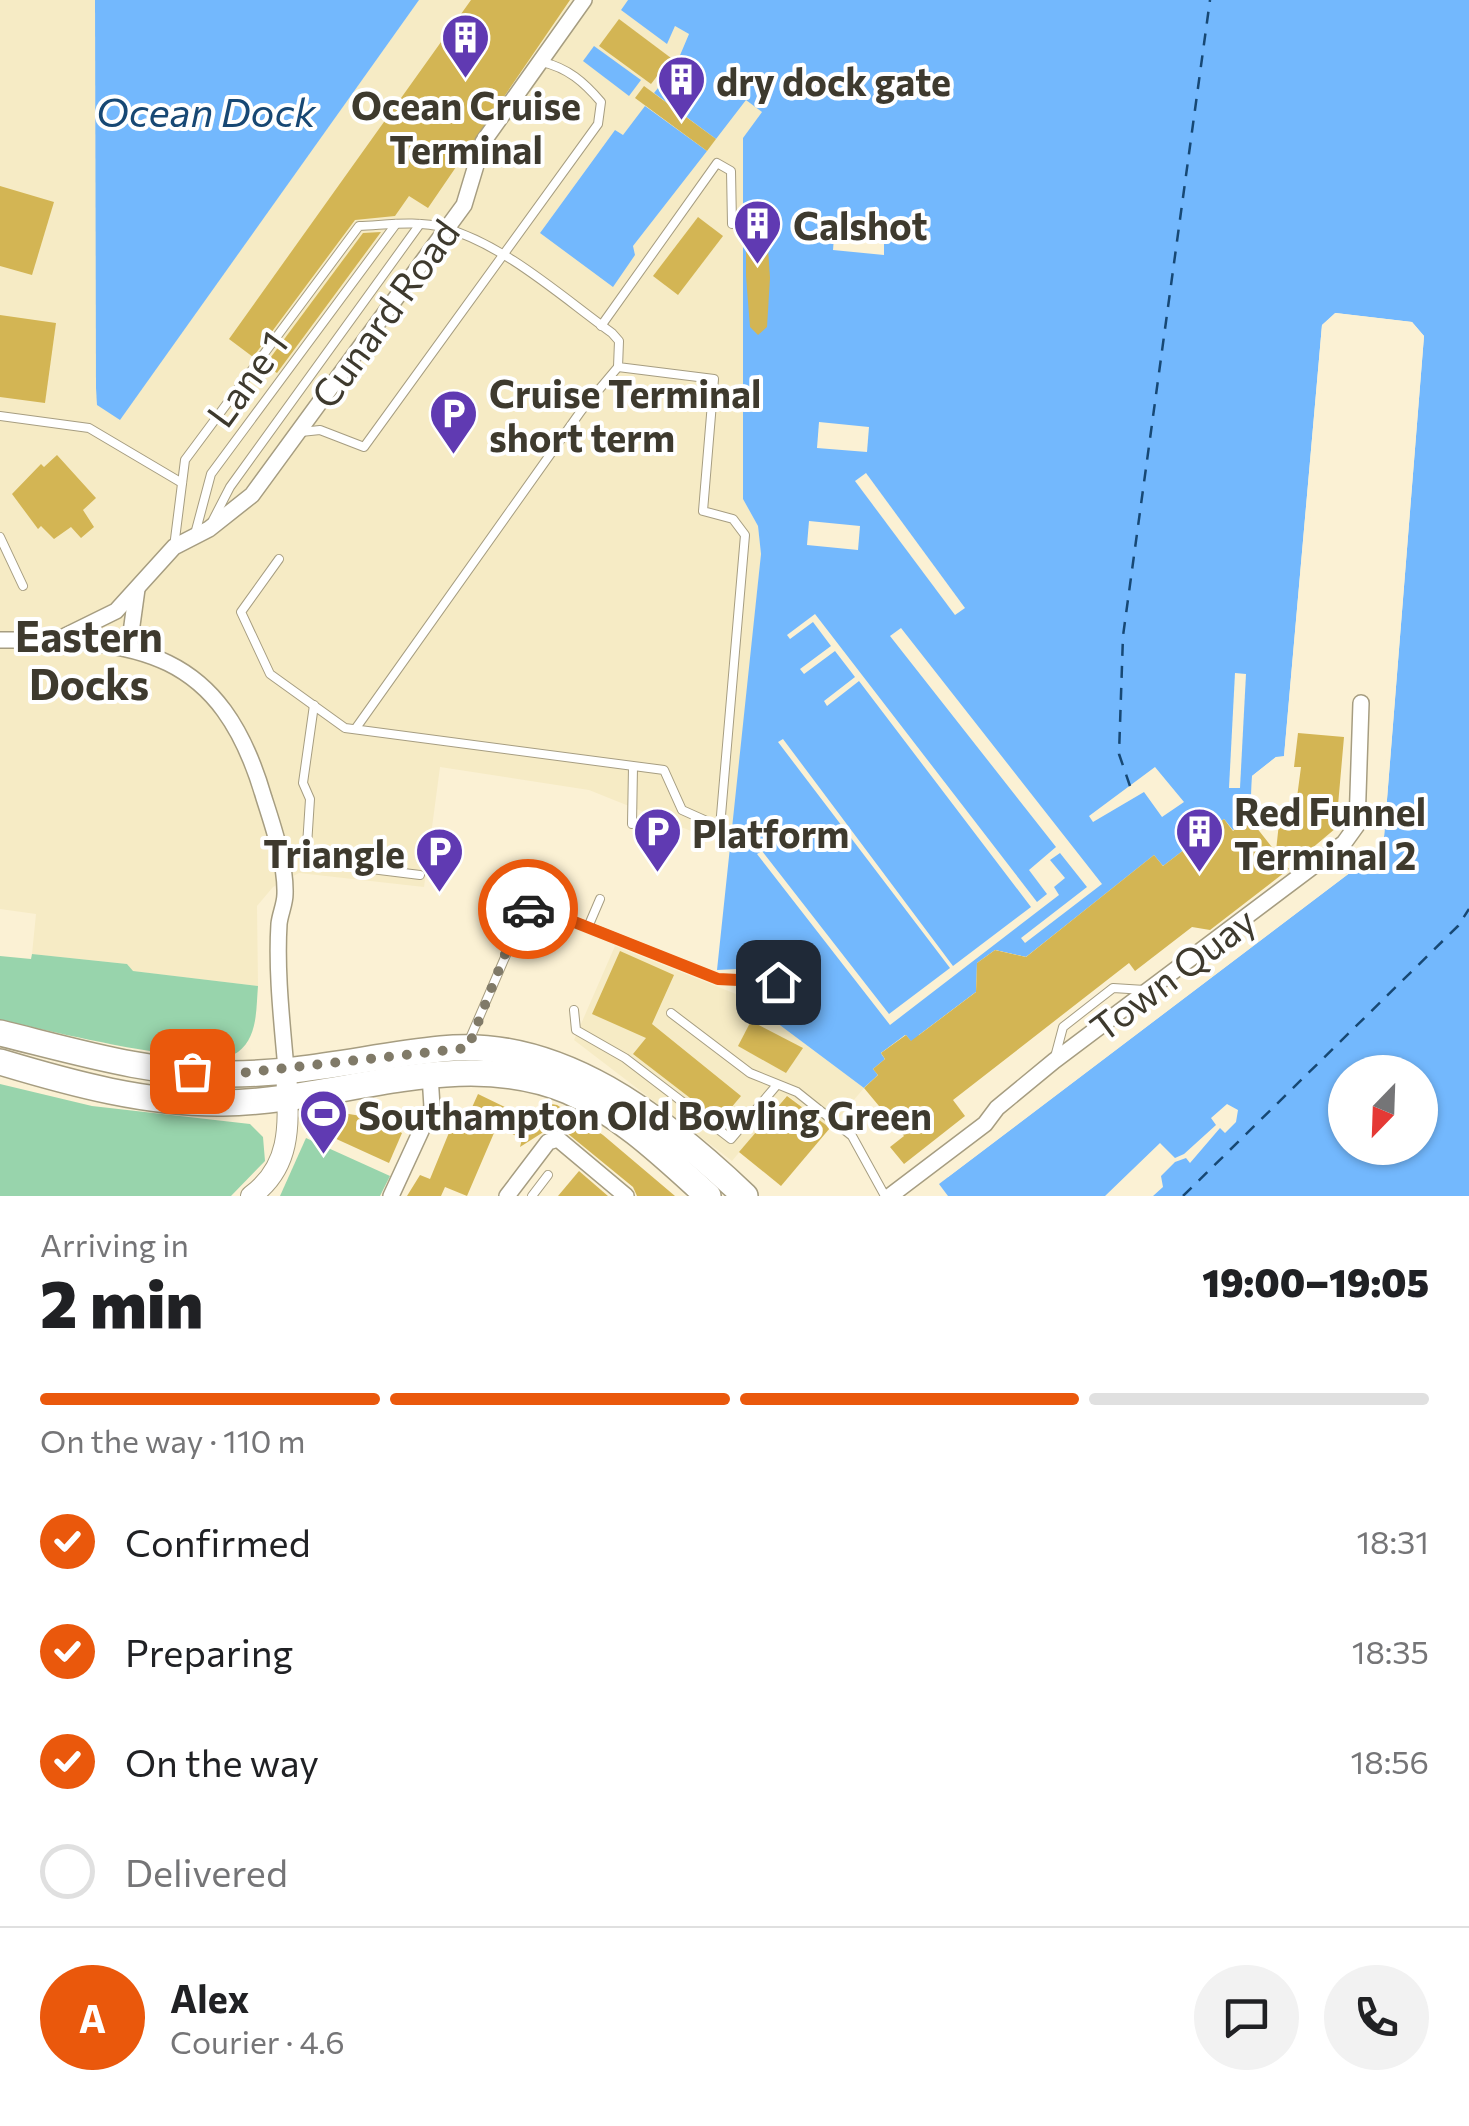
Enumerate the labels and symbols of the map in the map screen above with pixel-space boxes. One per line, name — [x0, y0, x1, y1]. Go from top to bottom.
building icon: Ocean Cruise Terminal — [440, 12, 492, 80]
building icon: dry dock gate — [655, 54, 707, 122]
place label: dry dock gate — [716, 57, 951, 104]
place label: Ocean Cruise Terminal — [351, 81, 581, 172]
water label: Ocean Dock — [96, 86, 317, 135]
building icon: Calshot — [732, 198, 784, 266]
place label: Calshot — [793, 201, 928, 248]
street label: Cunard Road — [300, 210, 468, 416]
street label: Lane 1 — [196, 321, 296, 435]
place label: Cruise Terminal short term — [489, 369, 761, 460]
parking icon: Cruise Terminal short term — [428, 388, 480, 456]
district label: Eastern Docks — [15, 609, 163, 709]
place label: Red Funnel Terminal 2 — [1234, 787, 1426, 878]
parking icon: Platform — [631, 806, 683, 874]
building icon: Red Funnel Terminal 2 — [1173, 806, 1225, 874]
place label: Platform — [692, 809, 850, 856]
parking icon: Triangle — [414, 826, 466, 894]
place label: Triangle — [263, 829, 405, 876]
courier — [478, 859, 578, 959]
street label: Town Quay — [1080, 896, 1264, 1050]
pin — [736, 940, 821, 1025]
pin — [150, 1029, 235, 1114]
north arrow — [1328, 1055, 1438, 1165]
sports icon: Southampton Old Bowling Green — [297, 1088, 349, 1156]
place label: Southampton Old Bowling Green — [358, 1091, 932, 1138]

